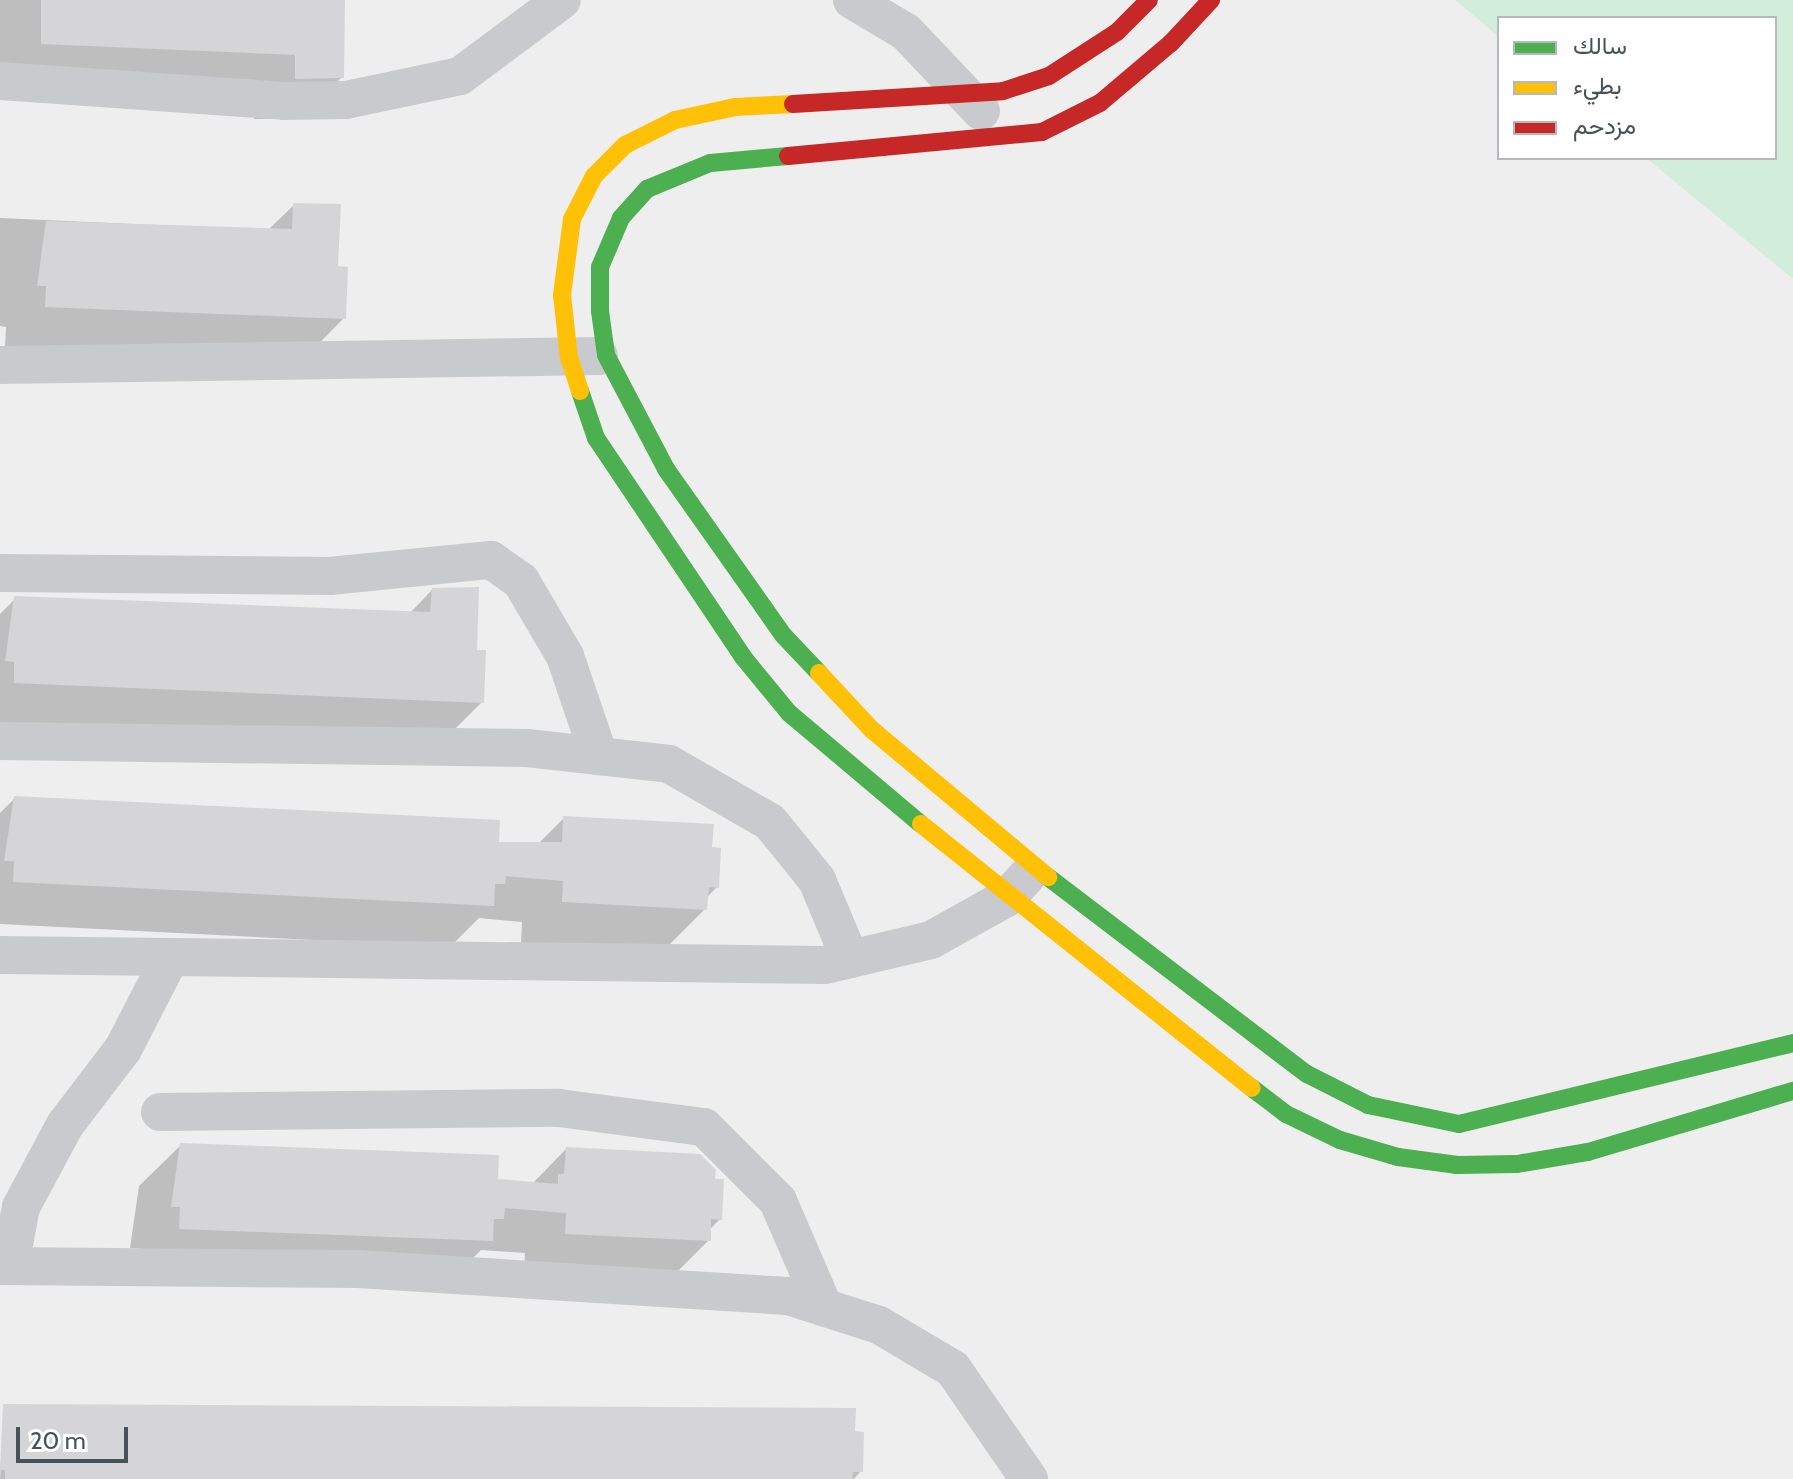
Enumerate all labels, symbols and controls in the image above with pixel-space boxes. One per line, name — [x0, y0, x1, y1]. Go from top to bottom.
legend — [1497, 16, 1777, 160]
text: سالك — [1573, 31, 1627, 60]
text: بطيء — [1573, 71, 1622, 100]
text: مزدحم — [1573, 111, 1636, 140]
scale bar — [20, 1411, 132, 1461]
text: 20 m — [30, 1426, 86, 1455]

